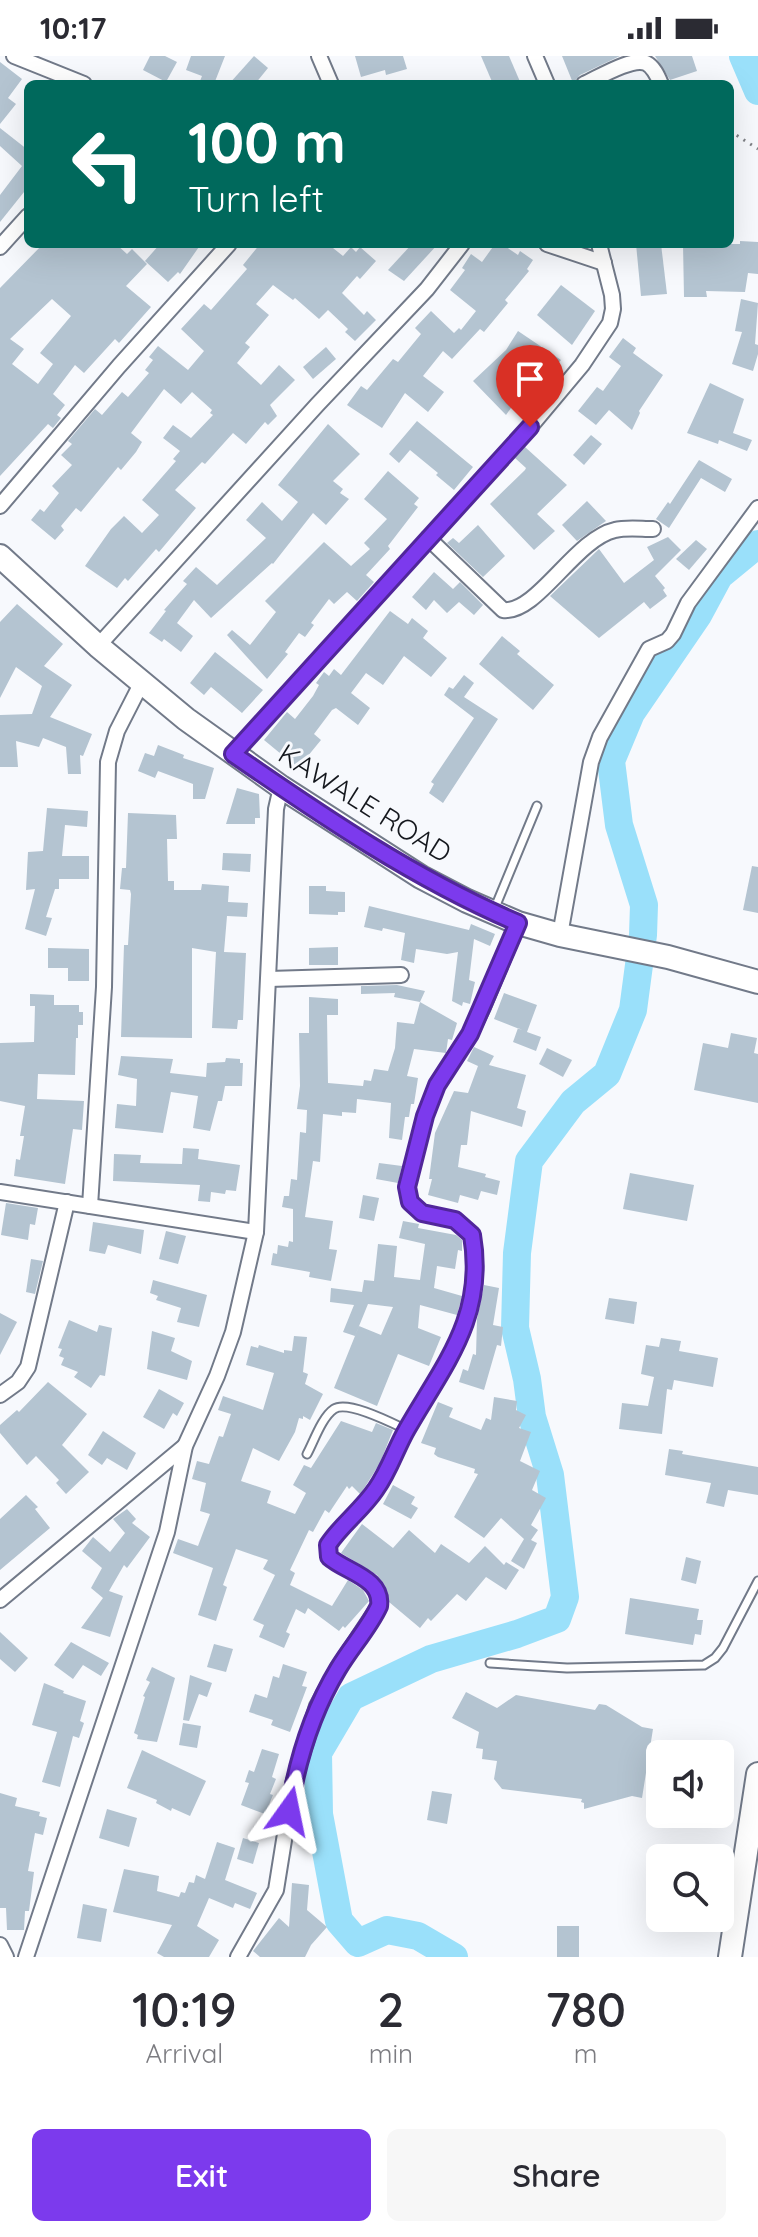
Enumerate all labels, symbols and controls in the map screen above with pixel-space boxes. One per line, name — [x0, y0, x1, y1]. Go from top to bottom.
text: 10:17 — [40, 9, 106, 47]
text: 100 m — [188, 107, 346, 177]
icon: left — [56, 112, 160, 216]
text: Turn left — [188, 176, 324, 221]
pin — [496, 345, 564, 427]
icon: arrive — [508, 357, 552, 401]
street label: KAWALE ROAD — [272, 735, 458, 870]
map controls — [646, 1740, 734, 1932]
button: sound — [646, 1740, 734, 1828]
position arrow — [247, 1769, 331, 1853]
button: search — [646, 1844, 734, 1932]
text: 10:19 — [132, 1979, 237, 2039]
text: 2 — [377, 1979, 404, 2039]
text: 780 — [545, 1979, 626, 2039]
text: Arrival — [145, 2037, 223, 2070]
text: min — [369, 2037, 413, 2070]
text: m — [574, 2037, 597, 2070]
button: Exit — [32, 2129, 371, 2221]
button: Share — [387, 2129, 726, 2221]

